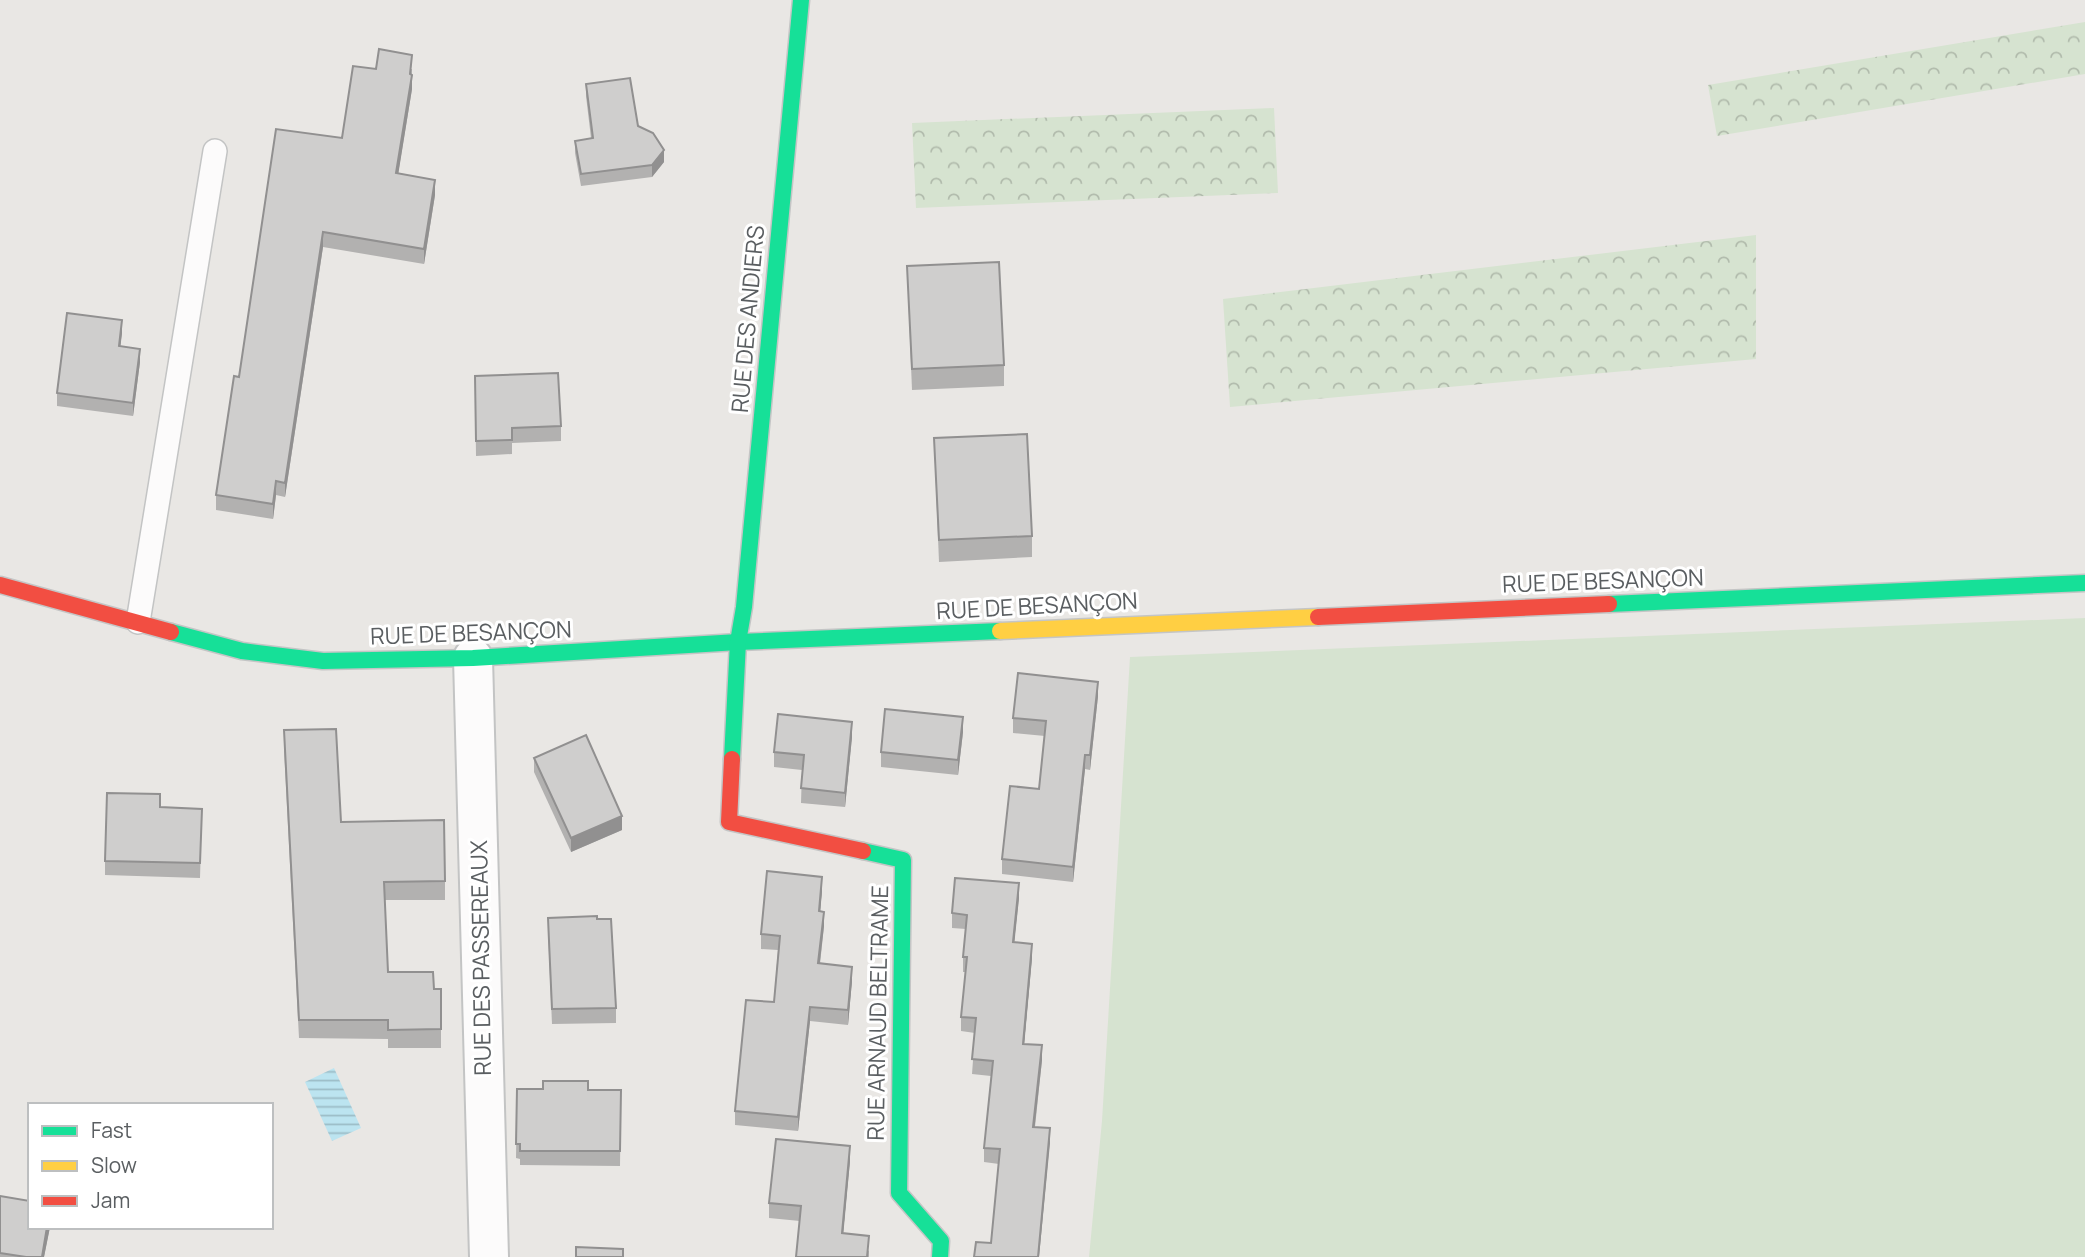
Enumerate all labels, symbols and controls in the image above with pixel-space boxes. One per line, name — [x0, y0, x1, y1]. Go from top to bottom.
street label: RUE DES ANDIERS — [723, 224, 771, 414]
street label: RUE DE BESANÇON — [1502, 560, 1704, 600]
street label: RUE DE BESANÇON — [936, 584, 1138, 626]
street label: RUE DE BESANÇON — [370, 612, 572, 652]
street label: RUE DES PASSEREAUX — [462, 840, 498, 1076]
street label: RUE ARNAUD BELTRAME — [859, 885, 895, 1141]
legend — [28, 1103, 273, 1229]
text: Fast — [91, 1116, 132, 1144]
text: Slow — [91, 1151, 137, 1179]
text: Jam — [91, 1186, 130, 1214]

